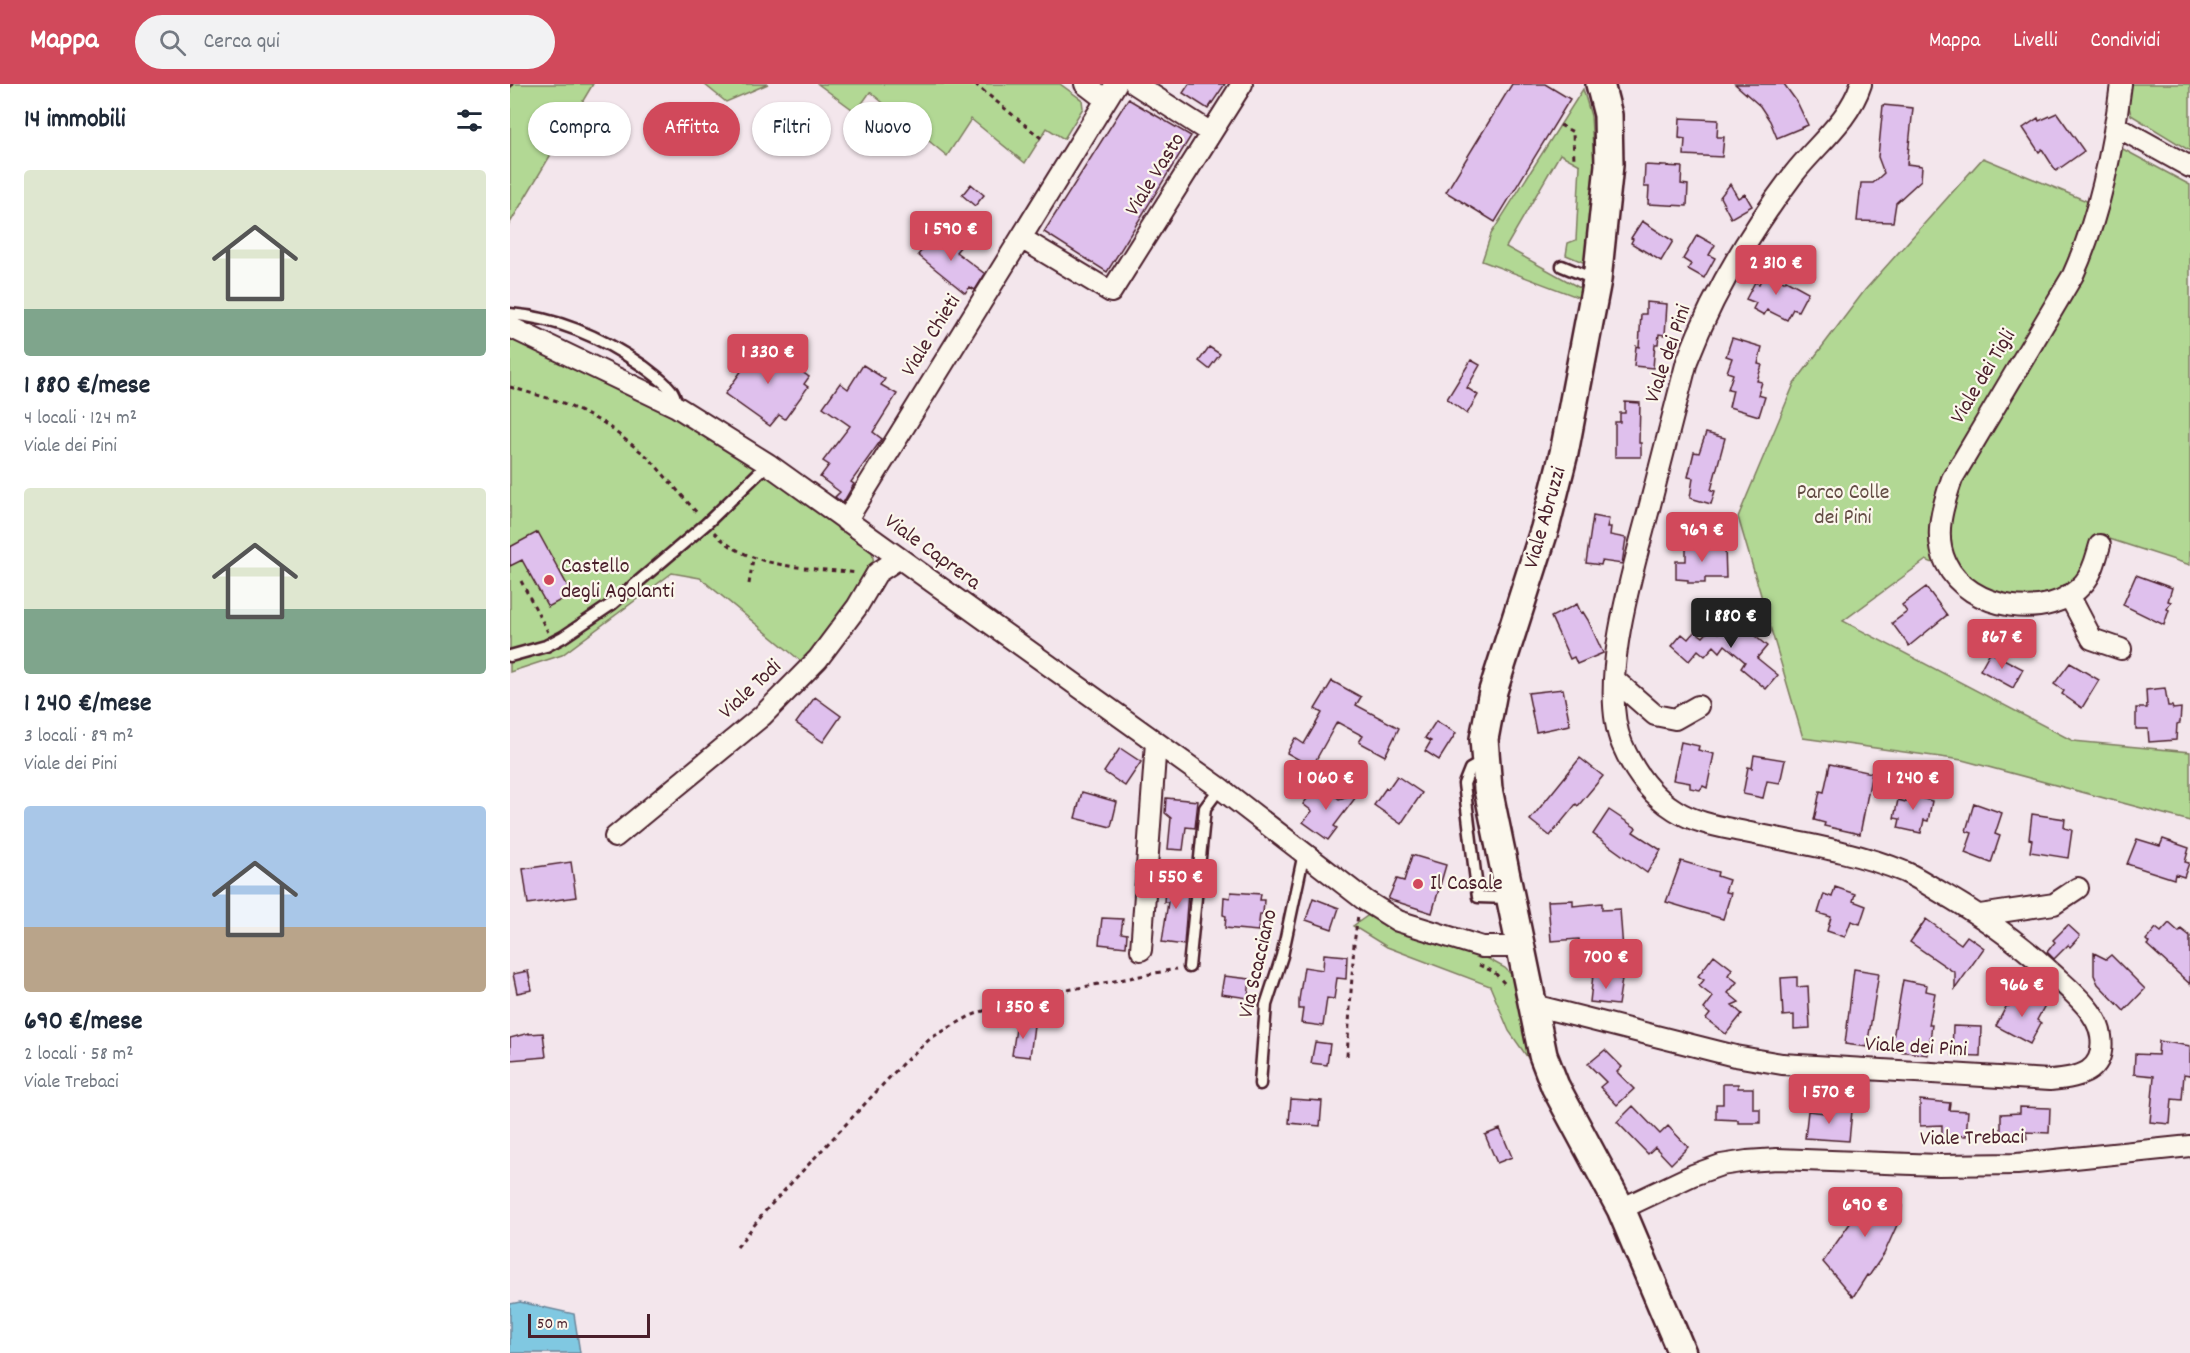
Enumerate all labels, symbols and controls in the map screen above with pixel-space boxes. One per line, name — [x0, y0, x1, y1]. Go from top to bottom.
search box — [135, 15, 555, 69]
text: Mappa — [30, 22, 99, 62]
icon: search — [156, 26, 189, 59]
text: Cerca qui — [204, 27, 280, 58]
text: Mappa — [1929, 27, 1980, 57]
text: Livelli — [2013, 27, 2058, 57]
text: Condividi — [2091, 27, 2160, 57]
text: 14 immobili — [24, 102, 125, 139]
chip: Compra — [528, 102, 631, 156]
chip: Affitta — [643, 102, 740, 156]
chip: Filtri — [752, 102, 831, 156]
chip: Nuovo — [843, 102, 932, 156]
icon: filters — [453, 104, 486, 137]
street label: Viale Vasto — [1118, 127, 1194, 223]
icon: home — [201, 209, 309, 317]
pin: 1 590 € — [896, 211, 1006, 262]
text: 1 590 € — [924, 216, 978, 244]
pin: 2 310 € — [1721, 245, 1831, 296]
text: 2 310 € — [1749, 250, 1803, 278]
street label: Viale Chieti — [895, 289, 969, 383]
street label: Viale dei Pini — [1638, 301, 1700, 407]
street label: Viale dei Tigli — [1944, 324, 2024, 430]
pin: 1 330 € — [713, 334, 823, 385]
text: 1 330 € — [741, 339, 795, 367]
text: 1 880 €/mese — [24, 368, 150, 405]
text: 4 locali · 124 m² — [24, 405, 137, 433]
text: Viale dei Pini — [24, 433, 117, 461]
street label: Viale Abruzzi — [1517, 463, 1575, 573]
park label: Parco Colle dei Pini — [1797, 478, 1889, 534]
street label: Viale Caprera — [877, 507, 987, 599]
pin: 969 € — [1660, 512, 1744, 563]
text: 969 € — [1680, 517, 1724, 545]
icon: home — [201, 527, 309, 635]
place label: Castello degli Agolanti — [561, 552, 674, 608]
marker: Castello degli Agolanti — [542, 573, 556, 587]
pin: 1 880 € — [1676, 598, 1786, 649]
text: 1 880 € — [1705, 603, 1757, 631]
pin: 867 € — [1960, 619, 2044, 670]
text: 867 € — [1981, 624, 2023, 652]
street label: Viale Todi — [713, 653, 789, 727]
text: 1 240 €/mese — [24, 686, 152, 723]
text: 3 locali · 89 m² — [24, 723, 133, 751]
text: Viale dei Pini — [24, 751, 117, 779]
pin: 1 060 € — [1271, 760, 1381, 811]
pin: 1 240 € — [1858, 760, 1968, 811]
text: 1 060 € — [1298, 765, 1354, 793]
text: 1 240 € — [1887, 765, 1939, 793]
icon: home — [201, 845, 309, 953]
pin: 1 550 € — [1121, 859, 1231, 910]
text: 1 550 € — [1149, 864, 1203, 892]
place label: Il Casale — [1430, 869, 1503, 900]
marker: Il Casale — [1411, 877, 1425, 891]
street label: Via Scacciano — [1231, 907, 1287, 1021]
pin: 700 € — [1564, 939, 1648, 990]
text: 700 € — [1583, 944, 1629, 972]
pin: 966 € — [1980, 967, 2064, 1018]
text: 966 € — [2000, 972, 2044, 1000]
pin: 1 350 € — [968, 989, 1078, 1040]
text: 1 350 € — [996, 994, 1050, 1022]
text: 690 €/mese — [24, 1004, 142, 1041]
street label: Viale dei Pini — [1864, 1030, 1968, 1066]
text: 2 locali · 58 m² — [24, 1041, 133, 1069]
text: Viale Trebaci — [24, 1069, 119, 1097]
pin: 1 570 € — [1774, 1074, 1884, 1125]
text: 1 570 € — [1803, 1079, 1855, 1107]
street label: Viale Trebaci — [1920, 1123, 2024, 1155]
pin: 690 € — [1823, 1187, 1907, 1238]
text: 690 € — [1842, 1192, 1888, 1220]
scale bar — [528, 1311, 650, 1338]
text: 50 m — [537, 1313, 568, 1336]

